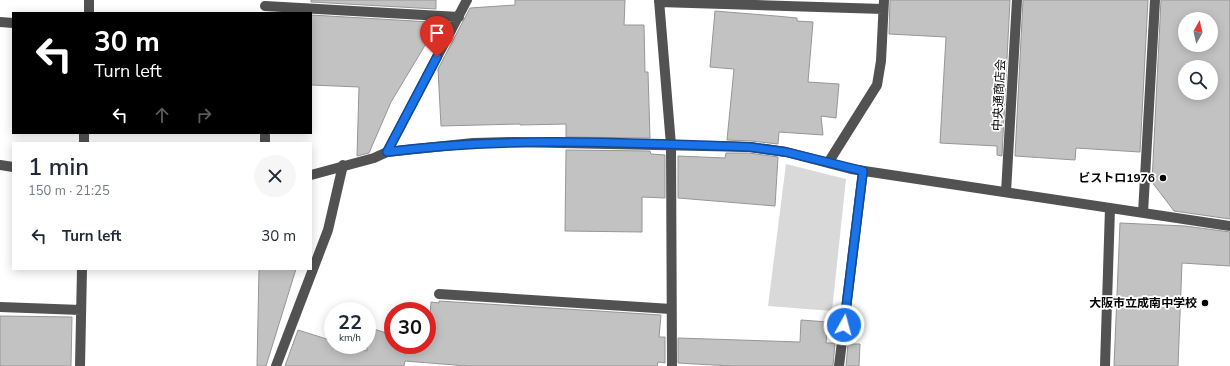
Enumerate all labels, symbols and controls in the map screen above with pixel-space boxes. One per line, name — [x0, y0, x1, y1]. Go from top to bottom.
north arrow — [1178, 12, 1218, 52]
map controls — [1178, 12, 1218, 100]
pin — [420, 16, 454, 57]
icon: arrive — [426, 22, 448, 44]
text: 30 m — [94, 23, 160, 61]
icon: left — [28, 28, 80, 80]
text: Turn left — [94, 59, 162, 83]
street label: 中央通商店会 — [989, 59, 1009, 131]
button: search — [1178, 60, 1218, 100]
icon: left — [109, 104, 131, 126]
icon: ahead — [151, 104, 173, 126]
icon: right — [193, 104, 215, 126]
text: 1 min — [28, 151, 89, 183]
button: close — [254, 155, 296, 197]
place label: ビストロ1976 — [1078, 170, 1155, 186]
marker: ビストロ1976 — [1158, 173, 1168, 183]
text: 150 m · 21:25 — [28, 182, 110, 200]
icon: left — [28, 225, 50, 247]
text: Turn left — [62, 226, 121, 246]
text: 30 m — [261, 226, 296, 246]
place label: 大阪市立成南中学校 — [1089, 295, 1197, 311]
marker: 大阪市立成南中学校 — [1200, 298, 1210, 308]
speed limit sign: 30 — [384, 302, 436, 354]
position arrow — [823, 304, 865, 346]
text: 22 — [338, 309, 362, 336]
text: km/h — [339, 331, 361, 345]

